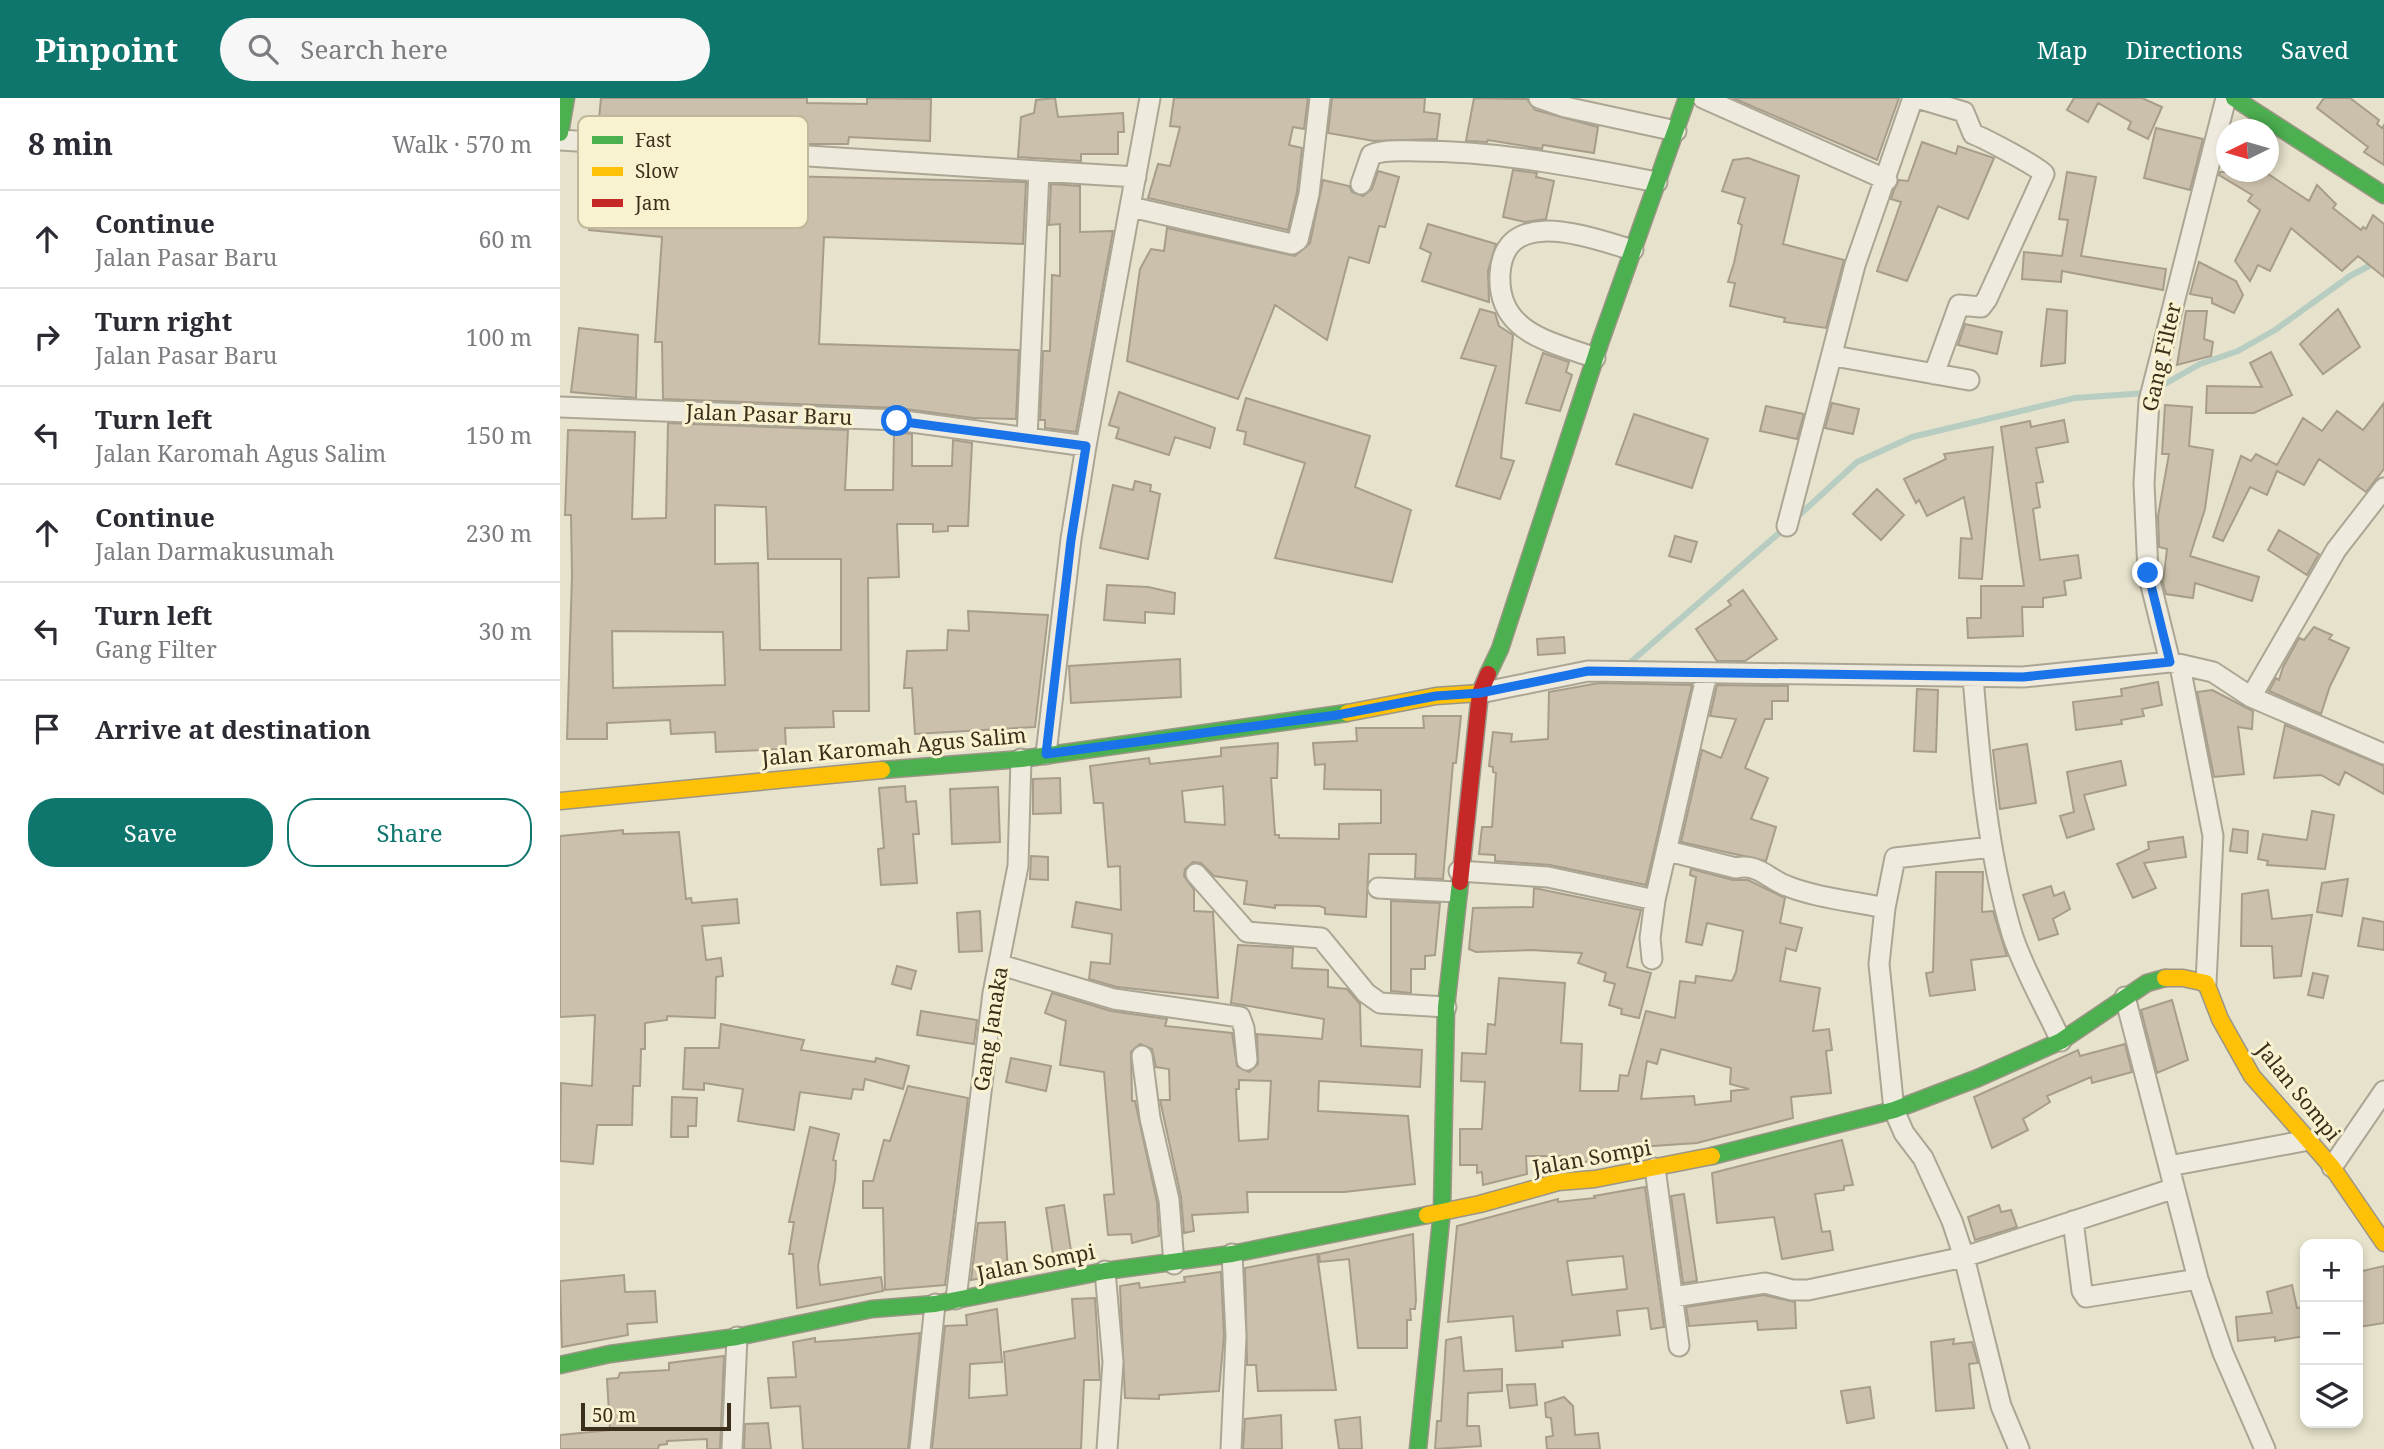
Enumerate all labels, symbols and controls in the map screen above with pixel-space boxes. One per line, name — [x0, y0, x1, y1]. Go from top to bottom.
search box — [220, 18, 710, 81]
text: Pinpoint — [35, 27, 178, 72]
icon: search — [244, 30, 282, 68]
text: Search here — [300, 31, 448, 67]
text: Map — [2037, 33, 2088, 66]
text: Directions — [2126, 33, 2243, 66]
text: Saved — [2281, 33, 2349, 66]
legend — [578, 116, 808, 228]
north arrow — [2216, 119, 2279, 182]
text: 8 min — [28, 123, 113, 164]
text: Fast — [635, 127, 672, 153]
text: Walk · 570 m — [392, 128, 532, 160]
text: Slow — [635, 158, 679, 184]
text: Jam — [634, 190, 670, 216]
text: Continue — [95, 205, 215, 241]
icon: ahead — [28, 220, 66, 258]
text: 60 m — [479, 223, 532, 255]
text: Jalan Pasar Baru — [95, 241, 277, 273]
street label: Gang Filter — [2135, 299, 2187, 414]
text: Turn right — [95, 303, 232, 339]
icon: right — [28, 318, 66, 356]
text: 100 m — [466, 321, 532, 353]
text: Jalan Pasar Baru — [95, 339, 277, 371]
street label: Jalan Pasar Baru — [684, 397, 853, 431]
text: Turn left — [95, 401, 212, 437]
route start — [881, 405, 912, 436]
icon: left — [28, 416, 66, 454]
text: 150 m — [466, 419, 532, 451]
text: Jalan Karomah Agus Salim — [95, 437, 386, 469]
text: Continue — [95, 499, 215, 535]
icon: ahead — [28, 514, 66, 552]
text: 230 m — [466, 517, 532, 549]
text: Jalan Darmakusumah — [95, 535, 335, 567]
route end — [2132, 557, 2163, 588]
text: Turn left — [95, 597, 212, 633]
icon: left — [28, 612, 66, 650]
text: 30 m — [479, 615, 532, 647]
text: Gang Filter — [95, 633, 217, 665]
icon: arrive — [28, 710, 66, 748]
text: Arrive at destination — [95, 711, 371, 747]
street label: Jalan Karomah Agus Salim — [759, 720, 1028, 772]
button: Save — [28, 798, 273, 867]
button: Share — [287, 798, 532, 867]
street label: Gang Janaka — [966, 964, 1014, 1093]
street label: Jalan Sompi — [2250, 1035, 2347, 1147]
street label: Jalan Sompi — [1529, 1133, 1653, 1181]
street label: Jalan Sompi — [973, 1237, 1097, 1287]
map controls — [2300, 1239, 2363, 1428]
button: + — [2300, 1239, 2363, 1302]
button: − — [2300, 1302, 2363, 1365]
button: layers — [2300, 1365, 2363, 1428]
scale bar — [581, 1400, 732, 1432]
text: 50 m — [592, 1402, 636, 1428]

